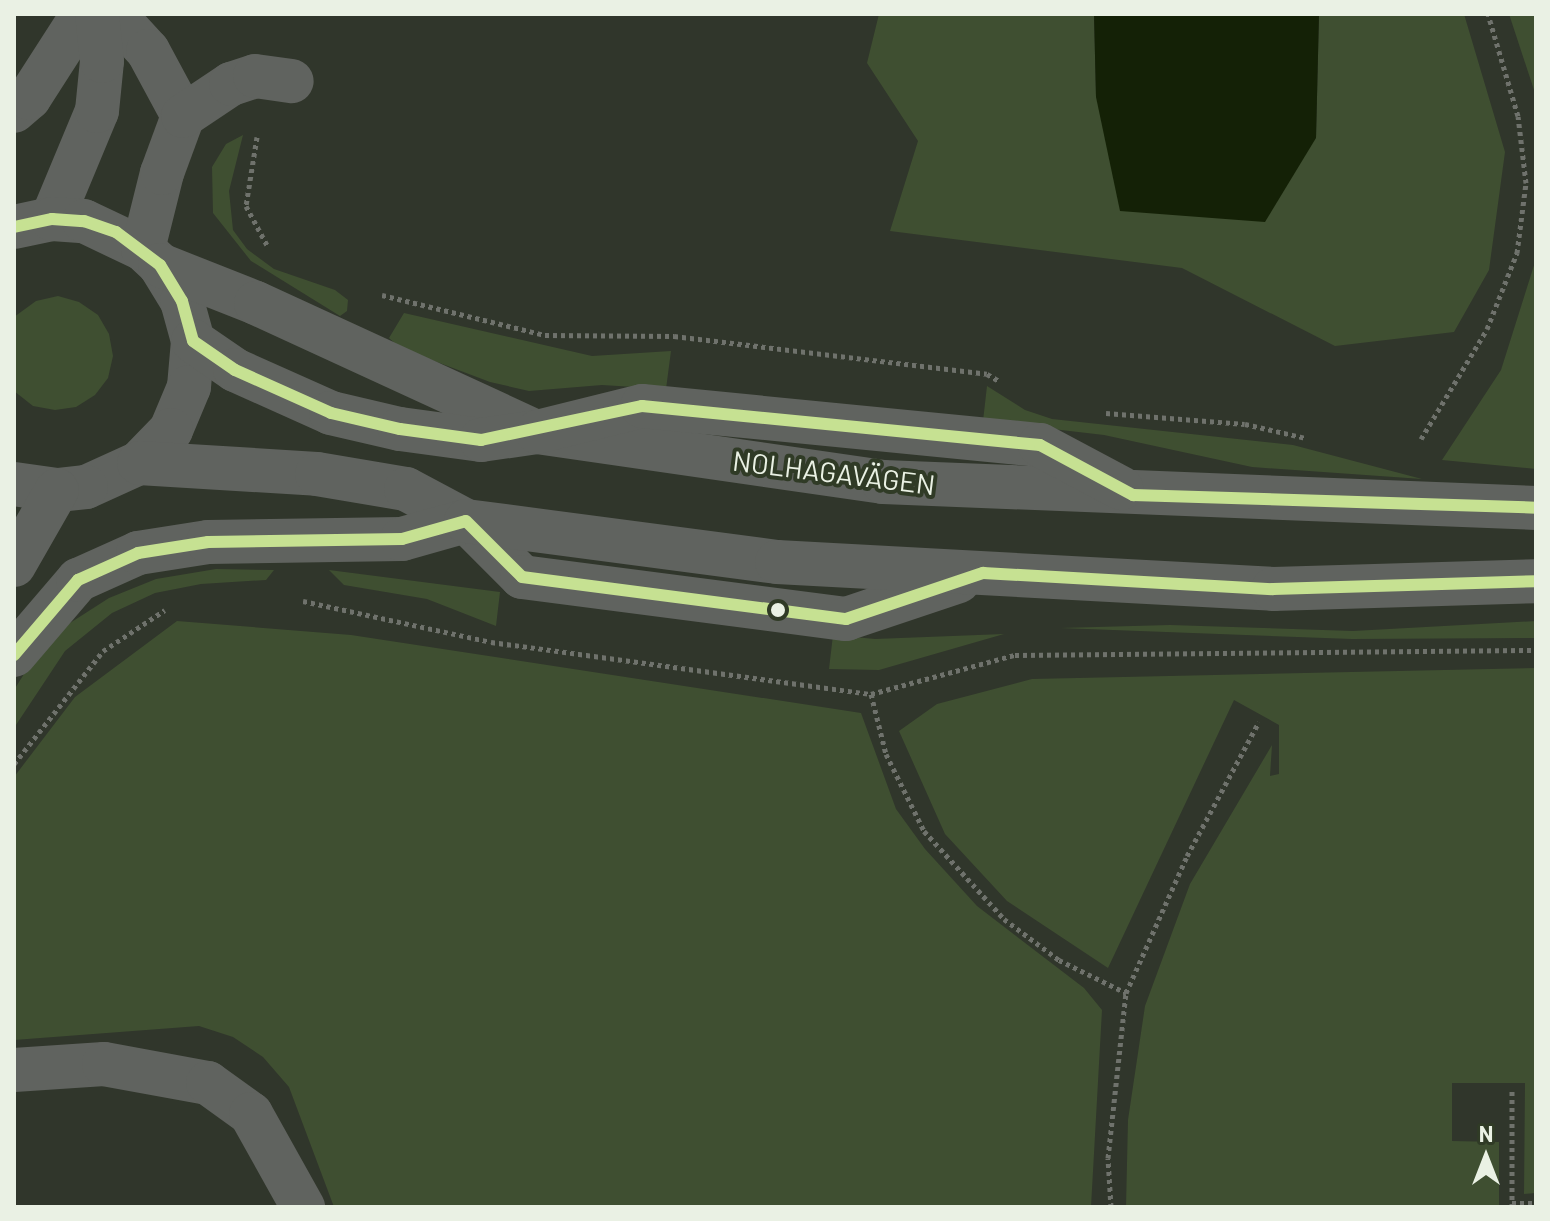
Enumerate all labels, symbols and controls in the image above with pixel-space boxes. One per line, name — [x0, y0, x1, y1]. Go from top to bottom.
street label: NOLHAGAVÄGEN — [731, 443, 937, 501]
unlabelled marker — [770, 602, 786, 618]
north arrow — [1446, 1117, 1526, 1197]
text: N — [1479, 1120, 1493, 1146]

